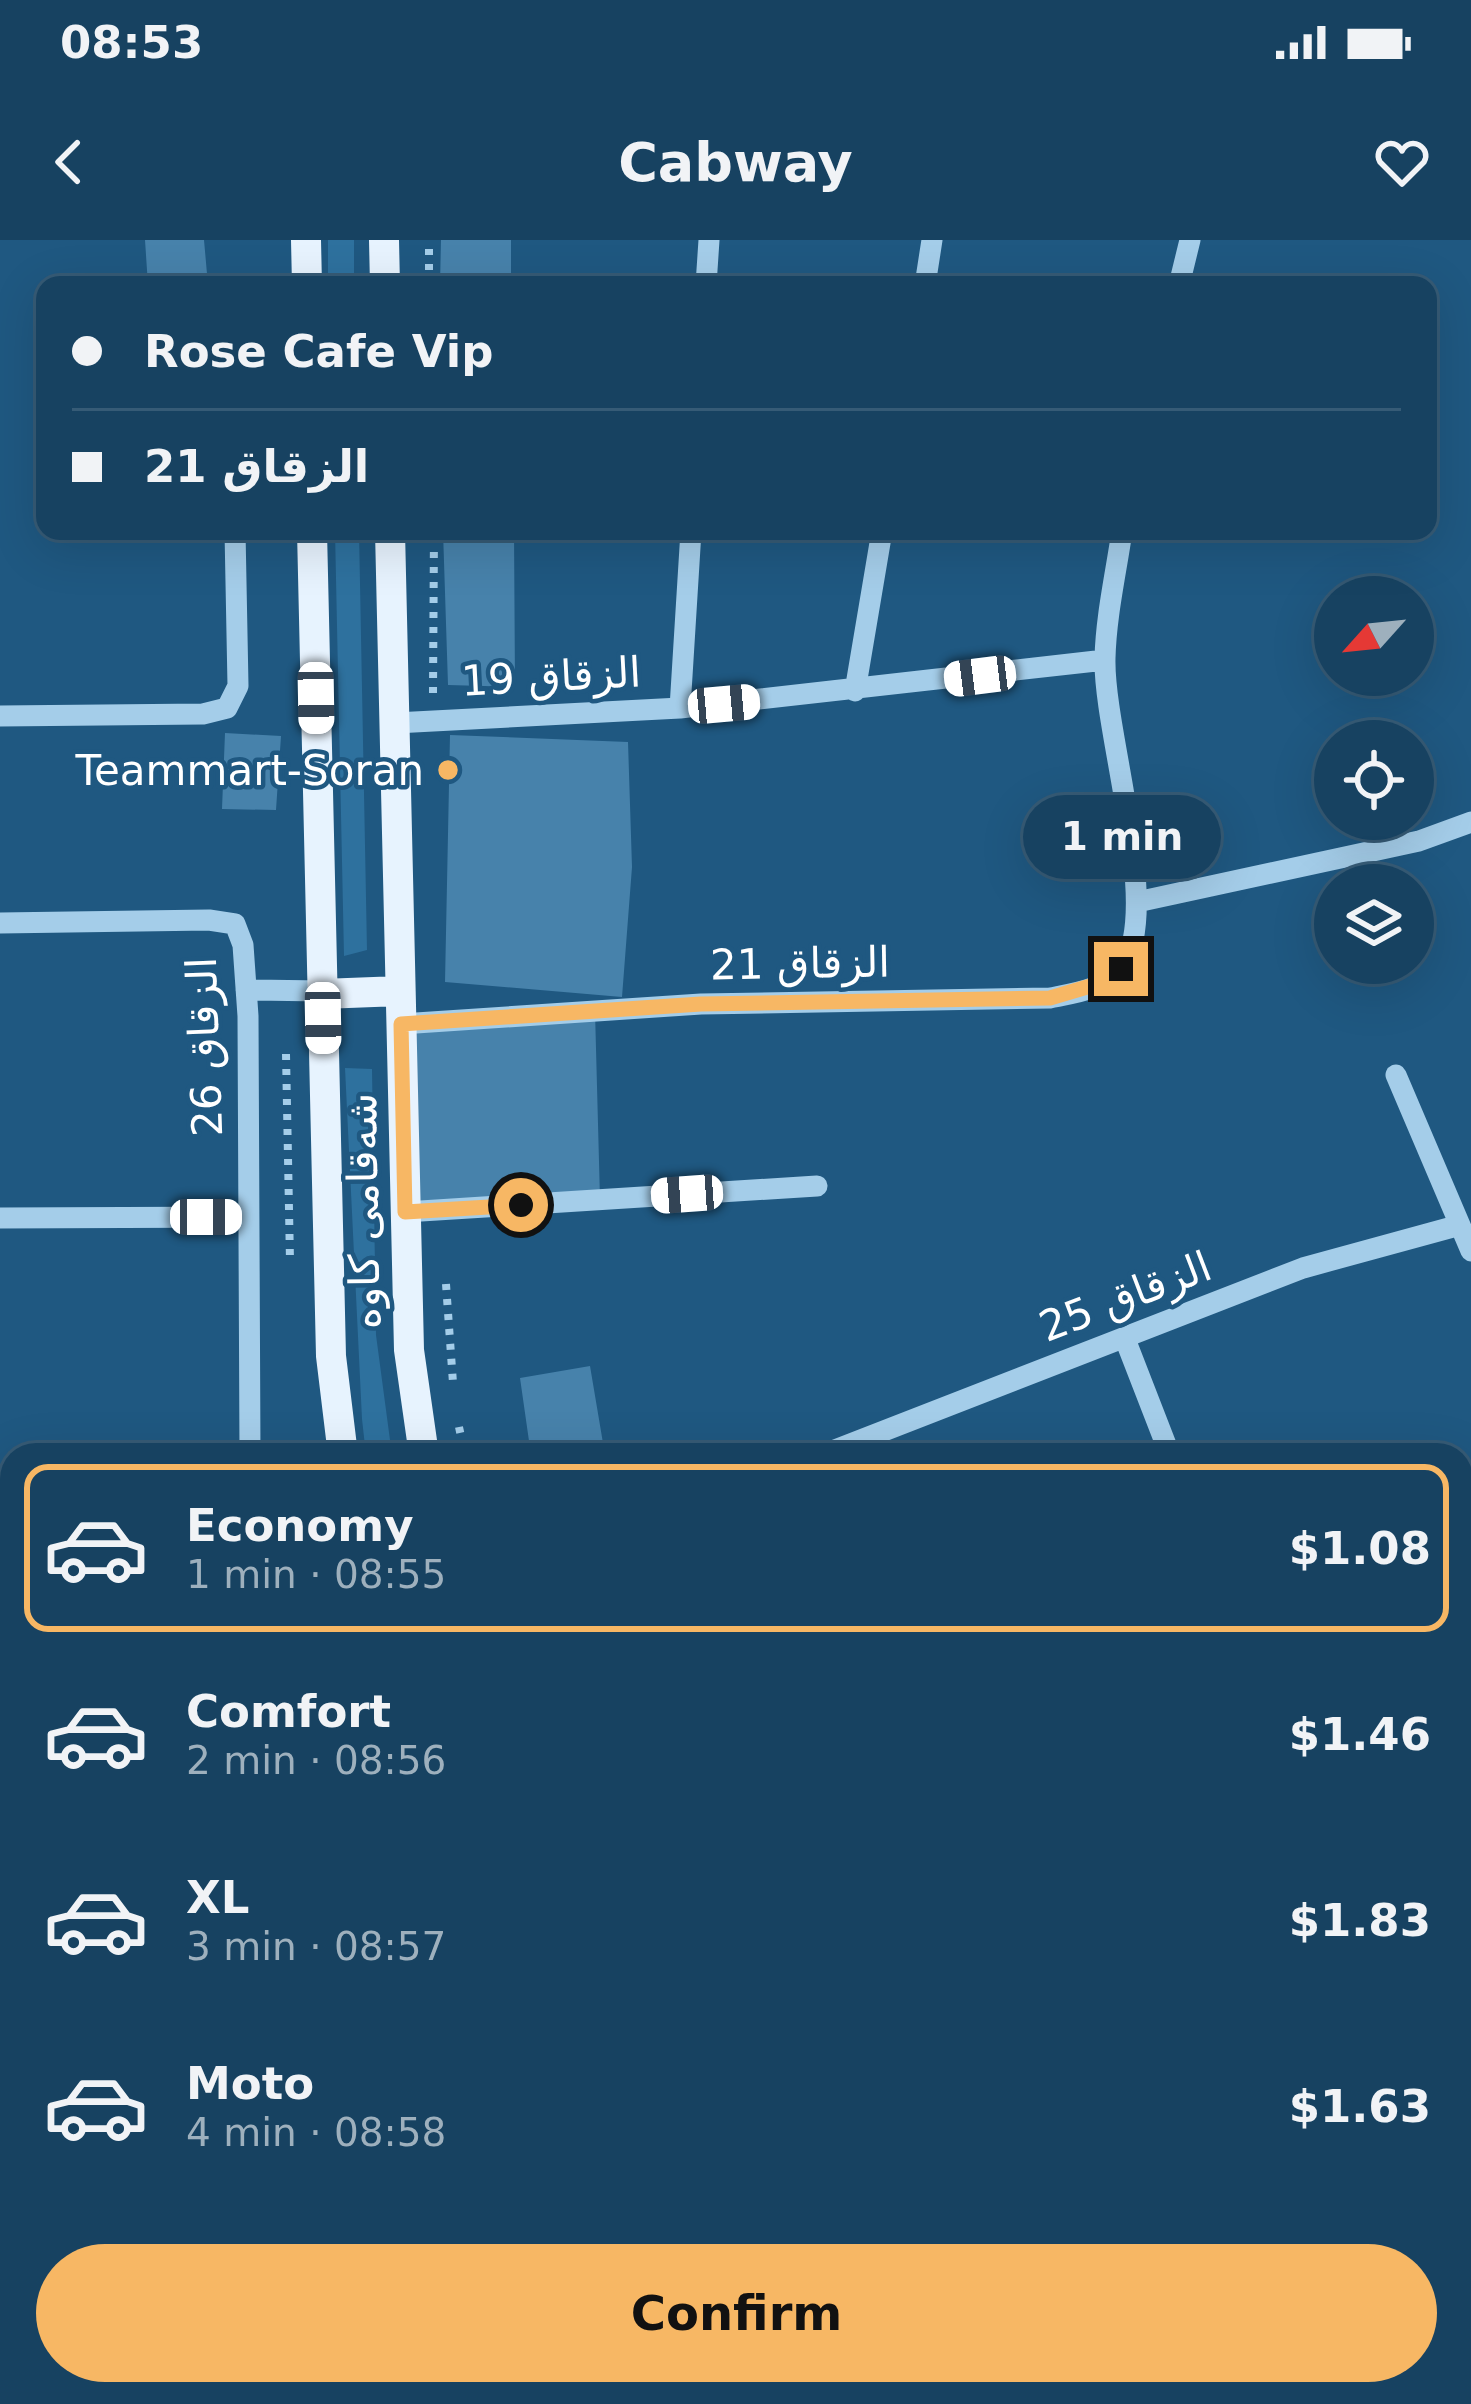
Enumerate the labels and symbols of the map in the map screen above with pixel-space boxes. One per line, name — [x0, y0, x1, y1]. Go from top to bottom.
north arrow — [1314, 576, 1434, 696]
street label: الزقاق 19 — [460, 647, 642, 706]
car — [942, 654, 1018, 698]
car — [297, 662, 335, 734]
car — [687, 683, 761, 725]
place label: Teammart-Soran — [74, 746, 424, 795]
marker: Teammart-Soran — [435, 757, 461, 783]
callout: 1 min — [1022, 795, 1220, 879]
street label: الزقاق 21 — [710, 937, 890, 990]
route end — [1094, 942, 1148, 996]
street label: الزقاق 26 — [177, 956, 232, 1138]
car — [304, 982, 342, 1054]
street label: شەقامی کاوە — [337, 1092, 390, 1330]
car — [650, 1174, 724, 1214]
route start — [494, 1178, 548, 1232]
car — [170, 1199, 242, 1235]
street label: الزقاق 25 — [1032, 1241, 1218, 1352]

